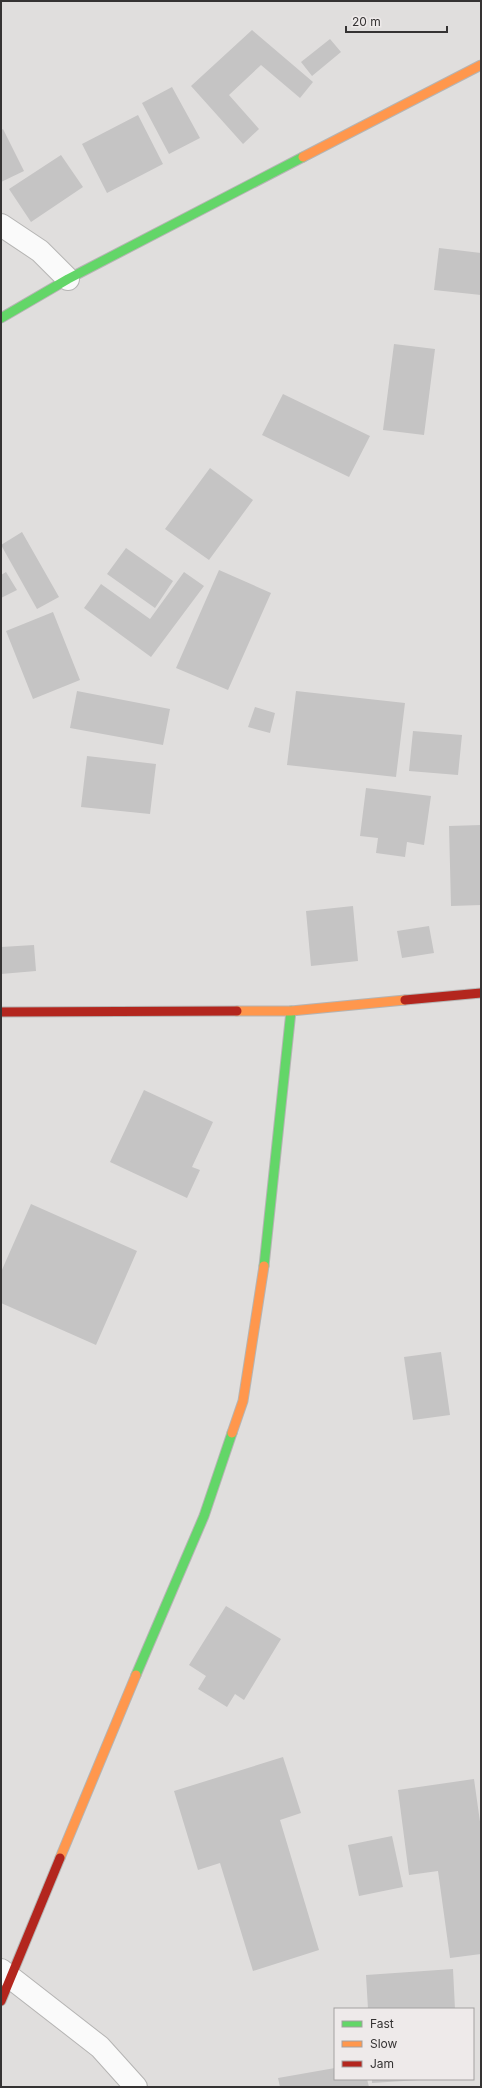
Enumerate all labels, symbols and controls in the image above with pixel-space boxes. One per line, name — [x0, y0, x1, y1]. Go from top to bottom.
scale bar — [346, 8, 447, 34]
text: 20 m — [352, 14, 381, 29]
legend — [334, 2008, 474, 2080]
text: Fast — [370, 2016, 394, 2031]
text: Slow — [370, 2036, 398, 2051]
text: Jam — [370, 2056, 394, 2071]

